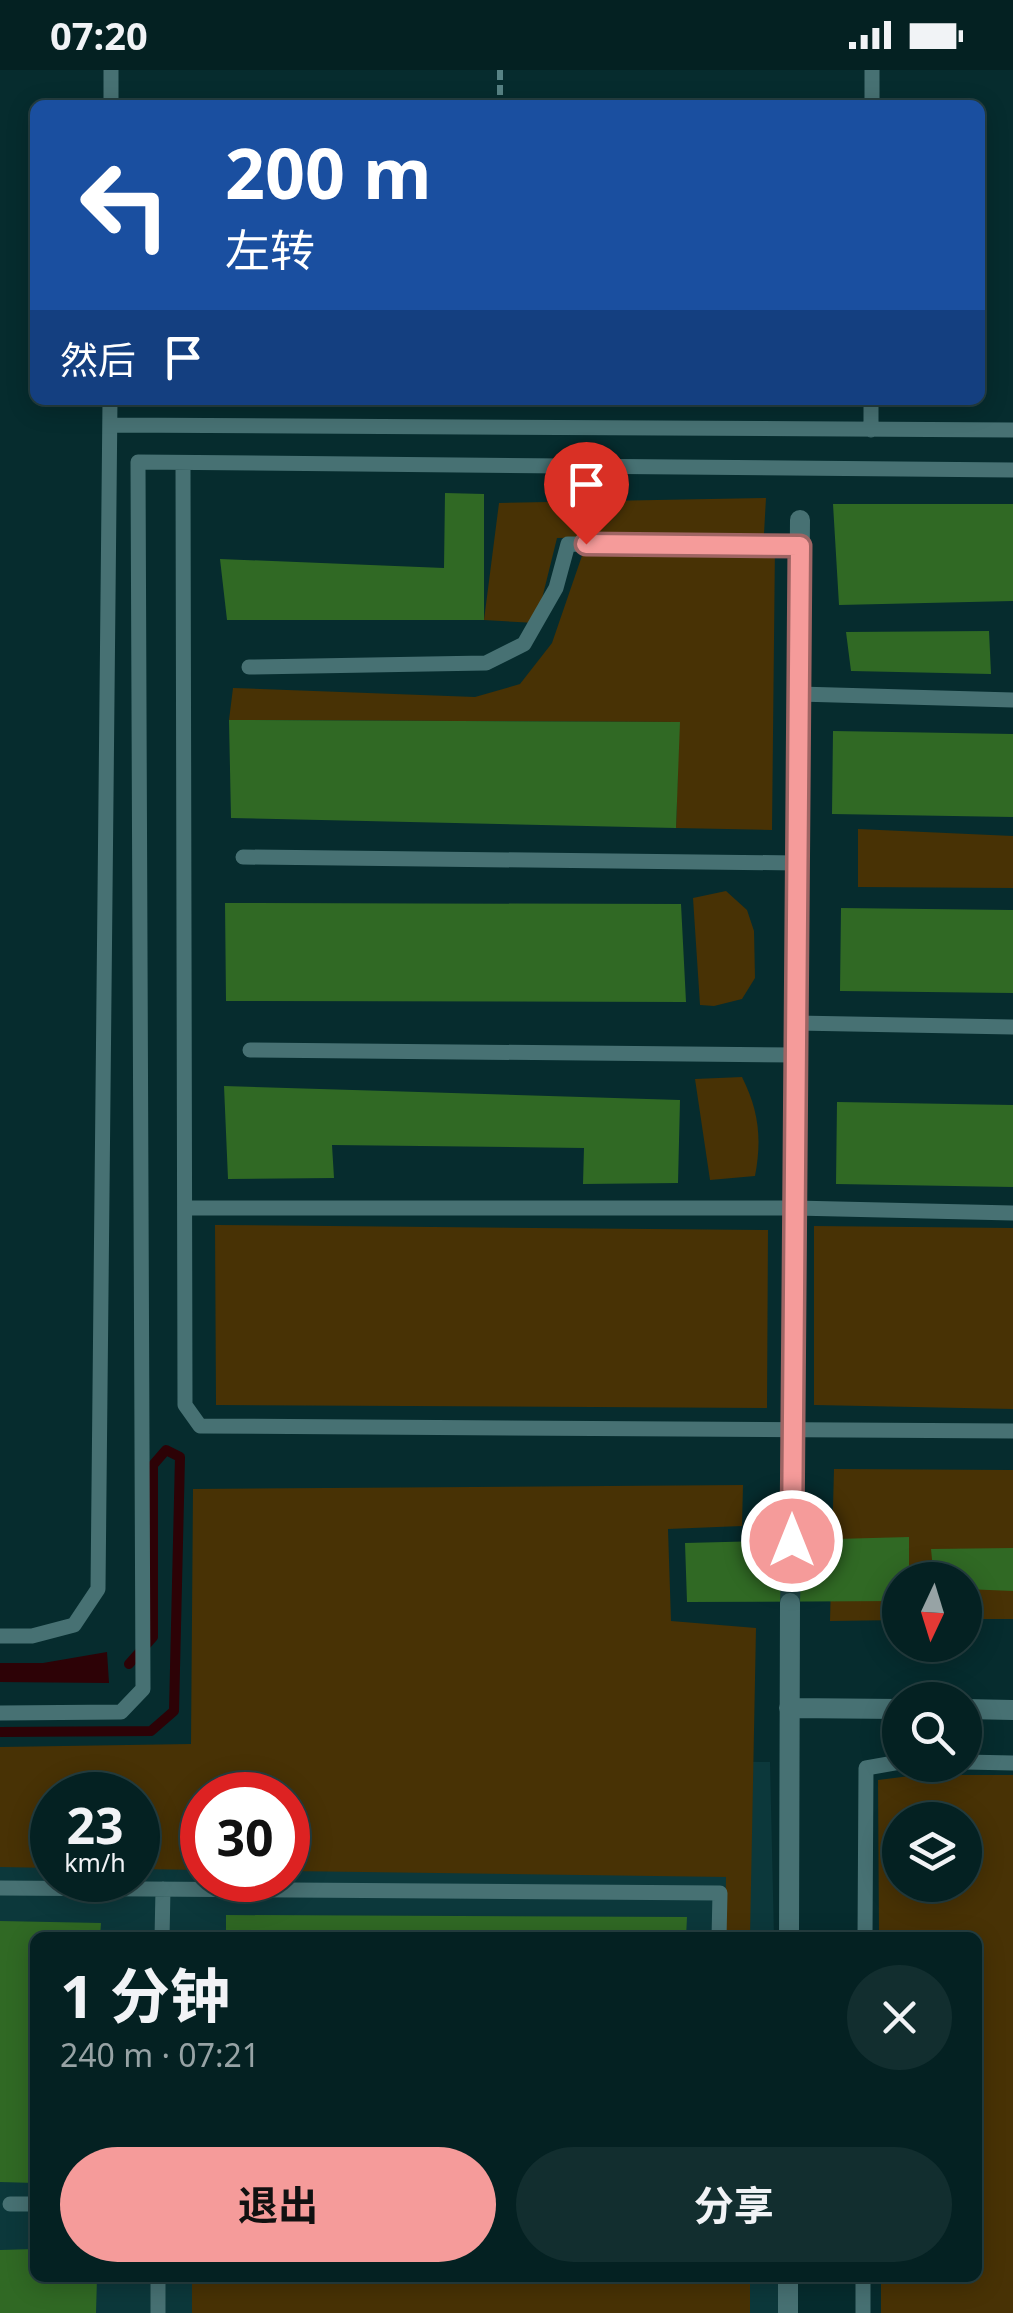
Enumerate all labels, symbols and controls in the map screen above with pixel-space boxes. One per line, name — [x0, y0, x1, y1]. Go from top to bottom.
text: 07:20 — [50, 9, 148, 61]
text: 200 m — [225, 124, 432, 220]
icon: left — [60, 140, 190, 270]
text: 左转 — [225, 219, 315, 280]
icon: arrive — [156, 330, 211, 385]
text: 然后 — [60, 333, 136, 385]
pin — [544, 442, 629, 545]
icon: arrive — [559, 457, 614, 512]
position arrow — [740, 1489, 844, 1593]
north arrow — [882, 1562, 982, 1662]
map controls — [882, 1562, 982, 1902]
button: search — [882, 1682, 982, 1782]
speed limit sign: 30 — [180, 1772, 310, 1902]
text: 23 — [66, 1791, 124, 1859]
button: layers — [882, 1802, 982, 1902]
text: km/h — [64, 1845, 126, 1879]
text: 1 分钟 — [60, 1954, 230, 2036]
button: close — [847, 1965, 952, 2070]
text: 240 m · 07:21 — [60, 2033, 260, 2076]
button: 退出 — [60, 2147, 496, 2262]
button: 分享 — [516, 2147, 952, 2262]

